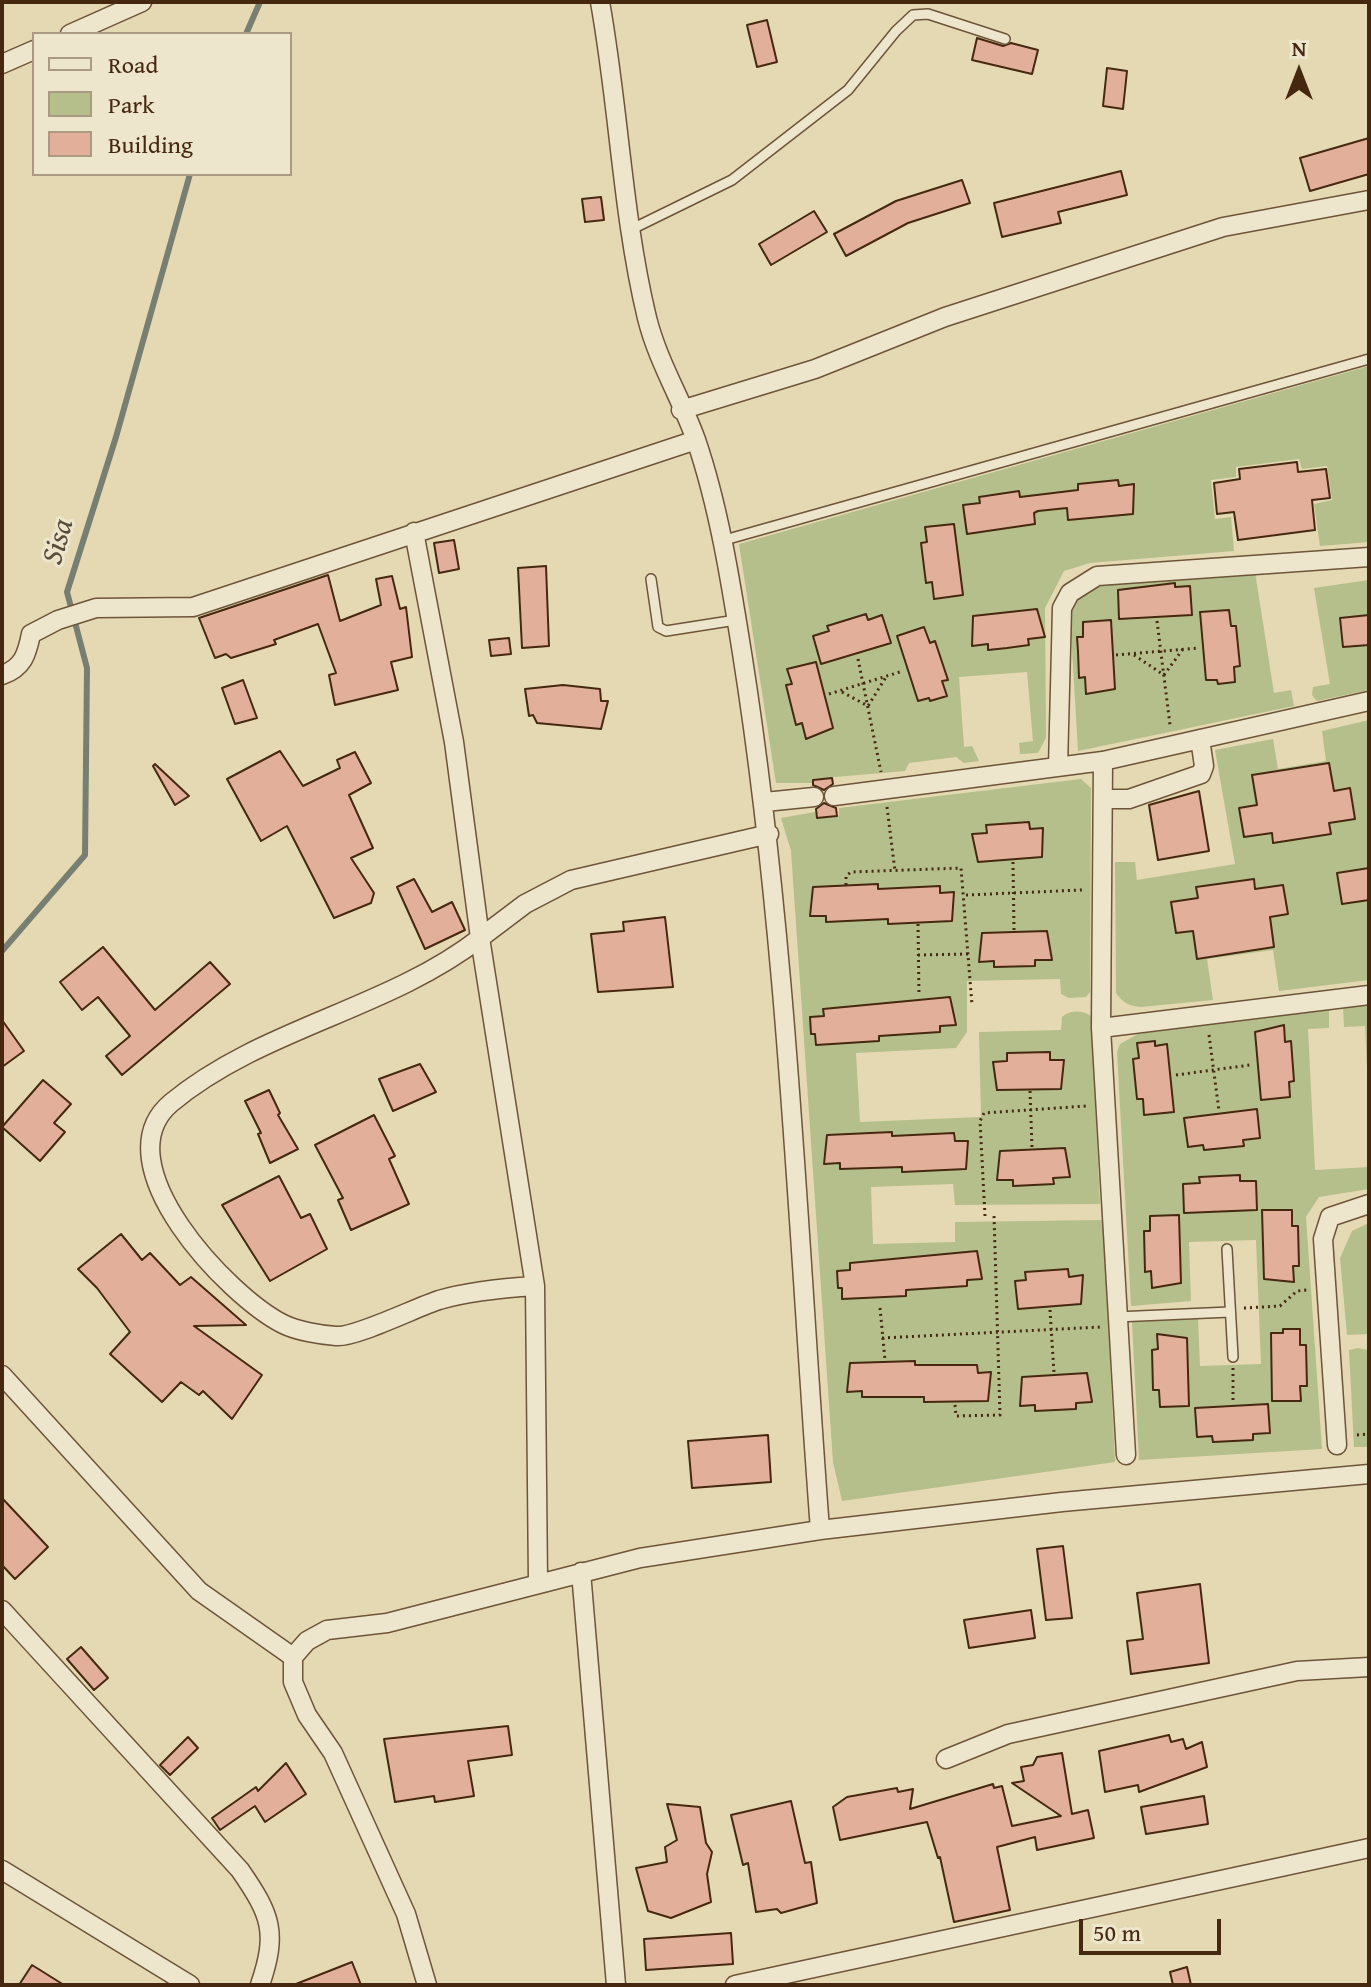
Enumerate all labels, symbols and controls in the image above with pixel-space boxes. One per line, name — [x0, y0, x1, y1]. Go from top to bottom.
legend — [32, 32, 292, 176]
north arrow — [1259, 32, 1339, 112]
text: N — [1292, 32, 1306, 64]
text: Road — [108, 47, 158, 82]
text: Park — [108, 87, 154, 122]
text: Building — [108, 127, 193, 162]
water label: Sisa — [35, 515, 83, 569]
scale bar — [1083, 1903, 1225, 1953]
text: 50 m — [1093, 1915, 1141, 1950]

